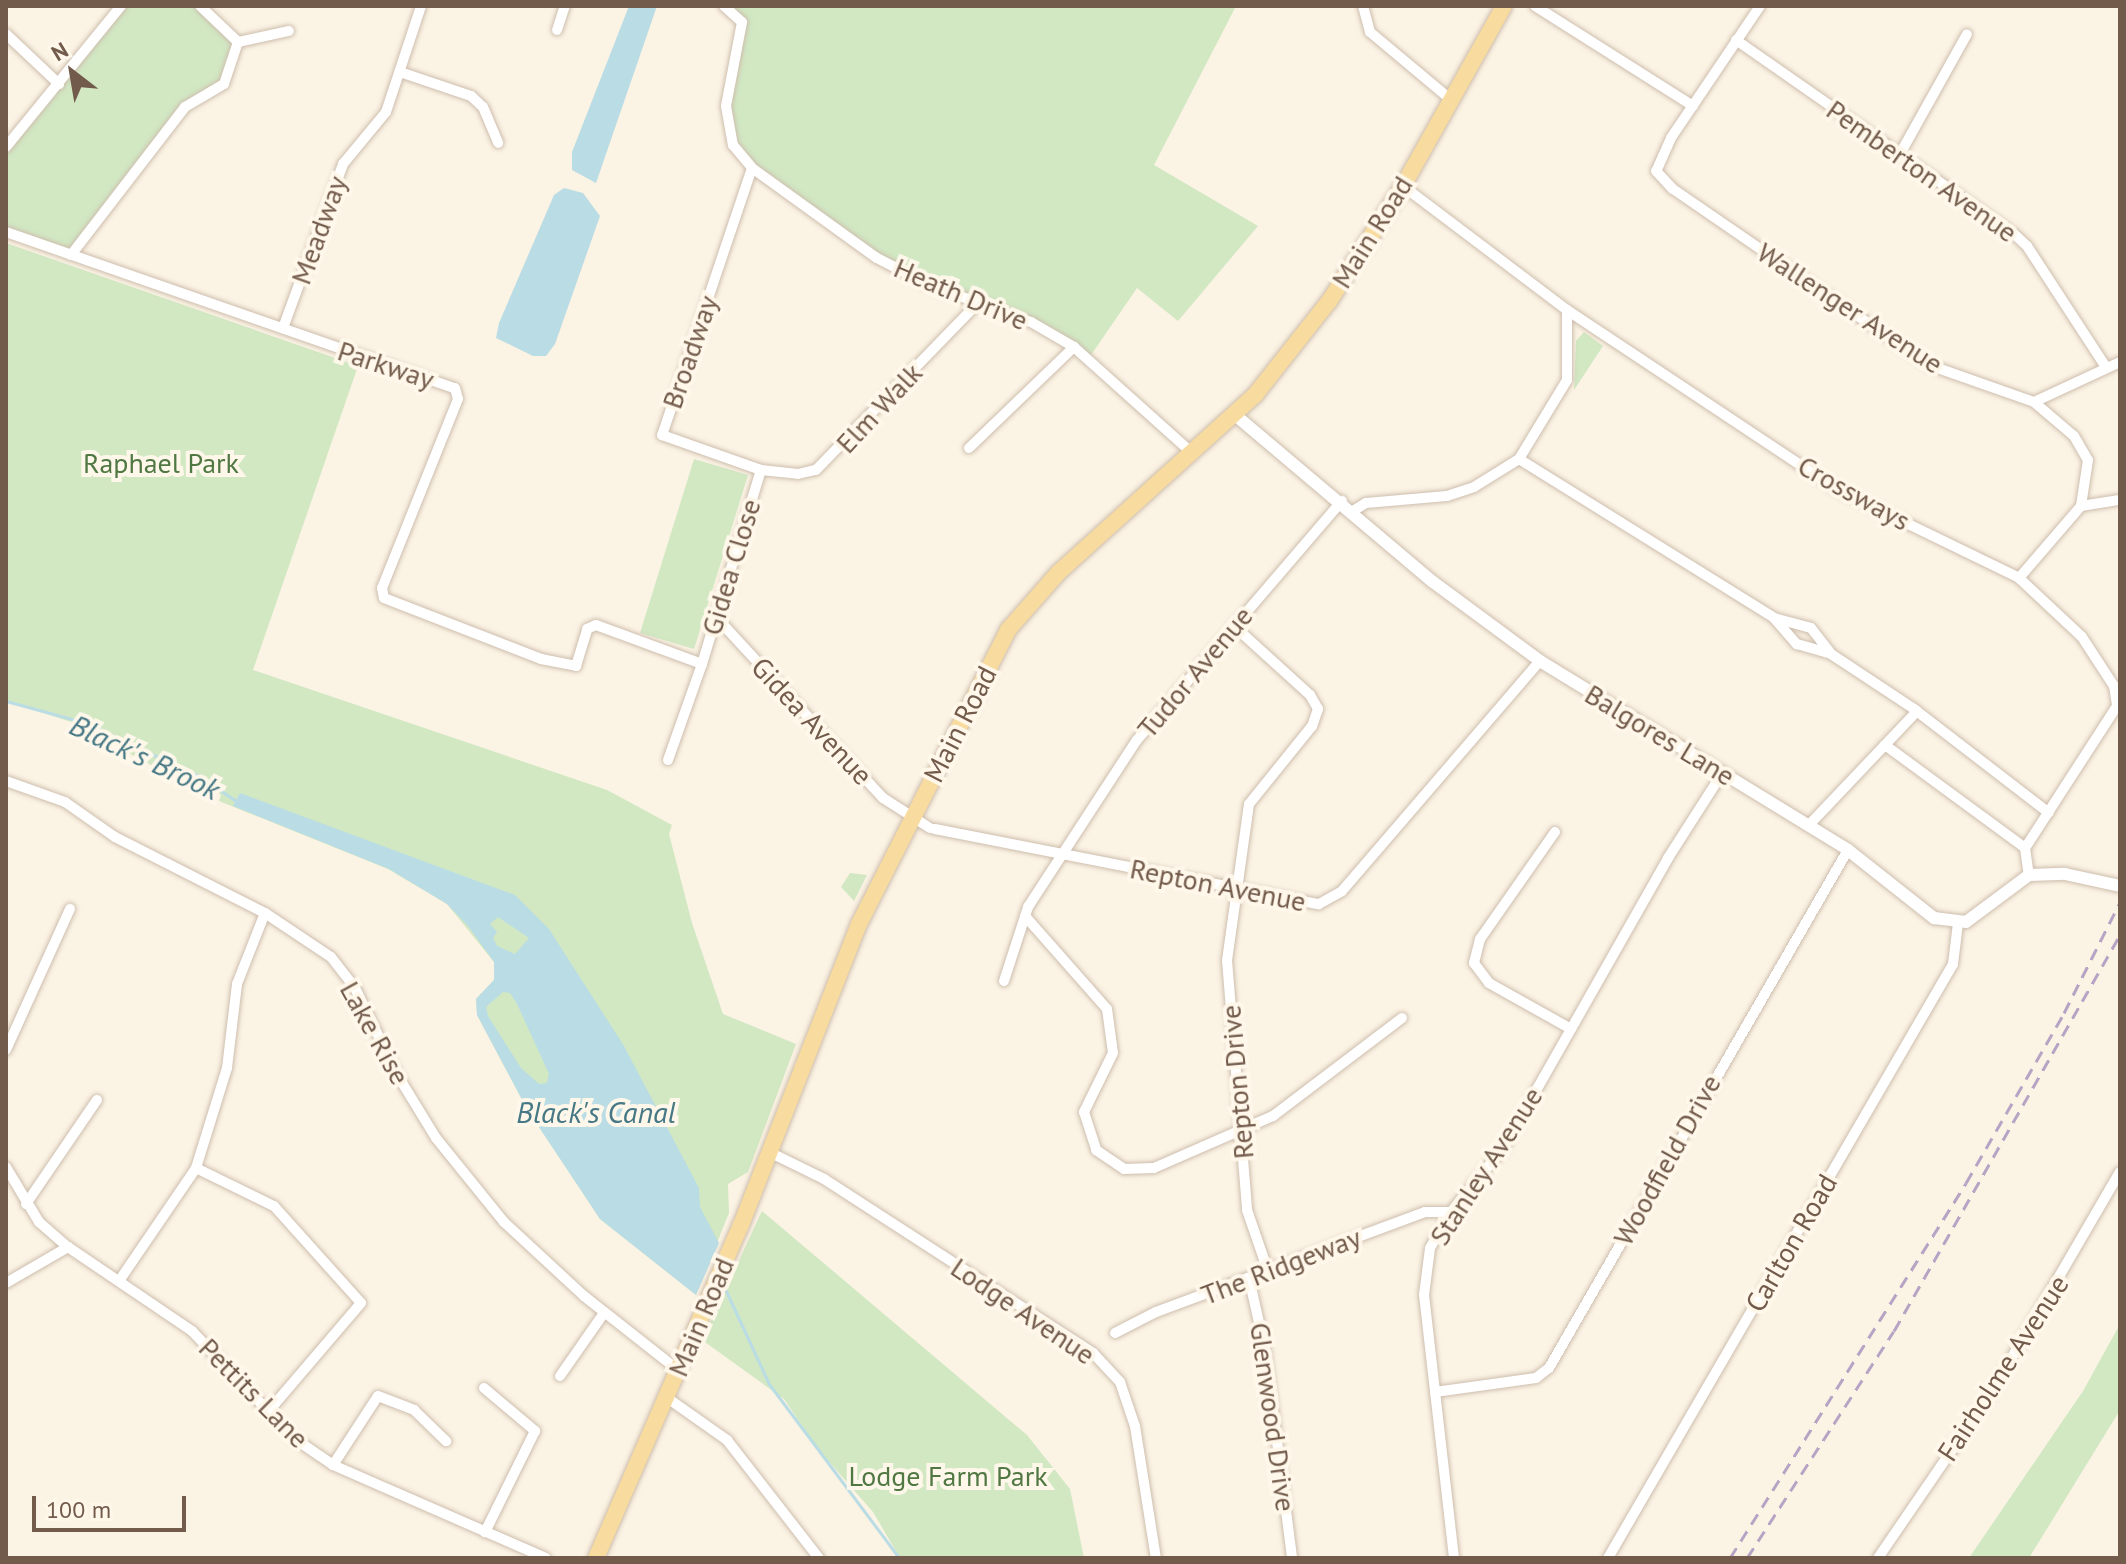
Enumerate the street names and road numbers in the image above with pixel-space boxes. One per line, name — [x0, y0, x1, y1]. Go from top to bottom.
street label: Pemberton Avenue — [1820, 92, 2024, 250]
street label: Main Road — [1324, 170, 1420, 294]
street label: Meadway — [284, 171, 354, 289]
street label: Wallenger Avenue — [1750, 235, 1950, 381]
street label: Heath Drive — [889, 251, 1033, 337]
street label: Broadway — [655, 291, 725, 413]
street label: Parkway — [334, 334, 438, 396]
street label: Elm Walk — [829, 356, 929, 460]
street label: Crossways — [1792, 449, 1916, 537]
street label: Gidea Close — [694, 495, 768, 639]
street label: Tudor Avenue — [1130, 599, 1260, 745]
street label: Gidea Avenue — [744, 650, 880, 792]
street label: Main Road — [917, 660, 1003, 788]
street label: Balgores Lane — [1579, 677, 1741, 793]
street label: Repton Avenue — [1127, 851, 1309, 919]
street label: Lake Rise — [333, 976, 417, 1090]
street label: Repton Drive — [1214, 1004, 1260, 1160]
street label: Woodfield Drive — [1606, 1069, 1728, 1251]
street label: Stanley Avenue — [1422, 1080, 1550, 1252]
street label: Carlton Road — [1738, 1168, 1844, 1318]
street label: The Ridgeway — [1196, 1220, 1366, 1312]
street label: Lodge Avenue — [944, 1250, 1102, 1372]
street label: Main Road — [661, 1253, 741, 1381]
street label: Fairholme Avenue — [1930, 1268, 2076, 1468]
street label: Glenwood Drive — [1243, 1320, 1303, 1514]
street label: Pettits Lane — [192, 1331, 316, 1455]

